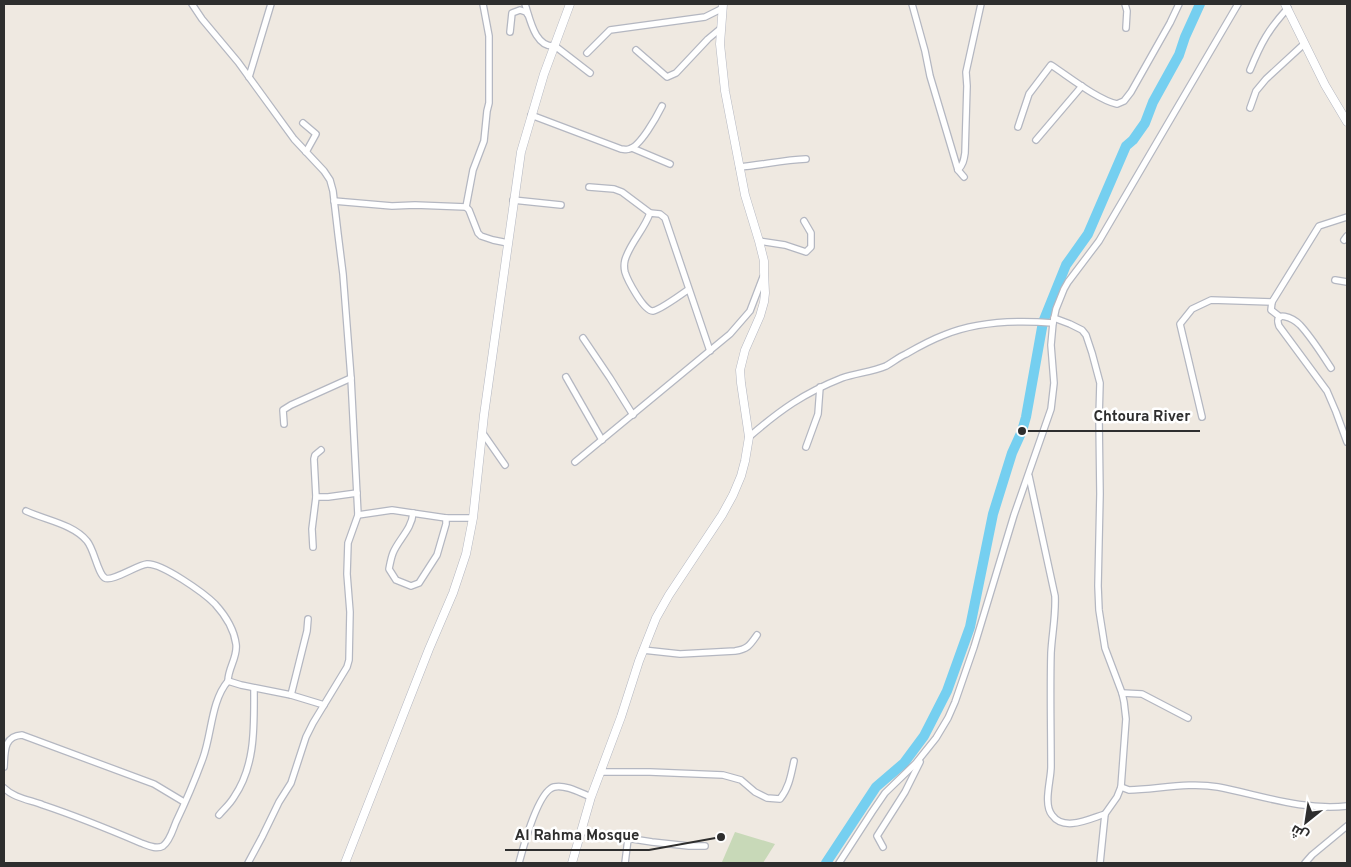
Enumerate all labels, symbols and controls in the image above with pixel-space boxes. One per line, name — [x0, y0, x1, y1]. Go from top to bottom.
callout: Chtoura River — [1083, 401, 1200, 431]
text: Chtoura River — [1093, 408, 1191, 427]
north arrow — [1281, 797, 1331, 847]
callout: Al Rahma Mosque — [505, 820, 649, 850]
text: ش — [1288, 820, 1312, 845]
text: Al Rahma Mosque — [515, 827, 639, 846]

